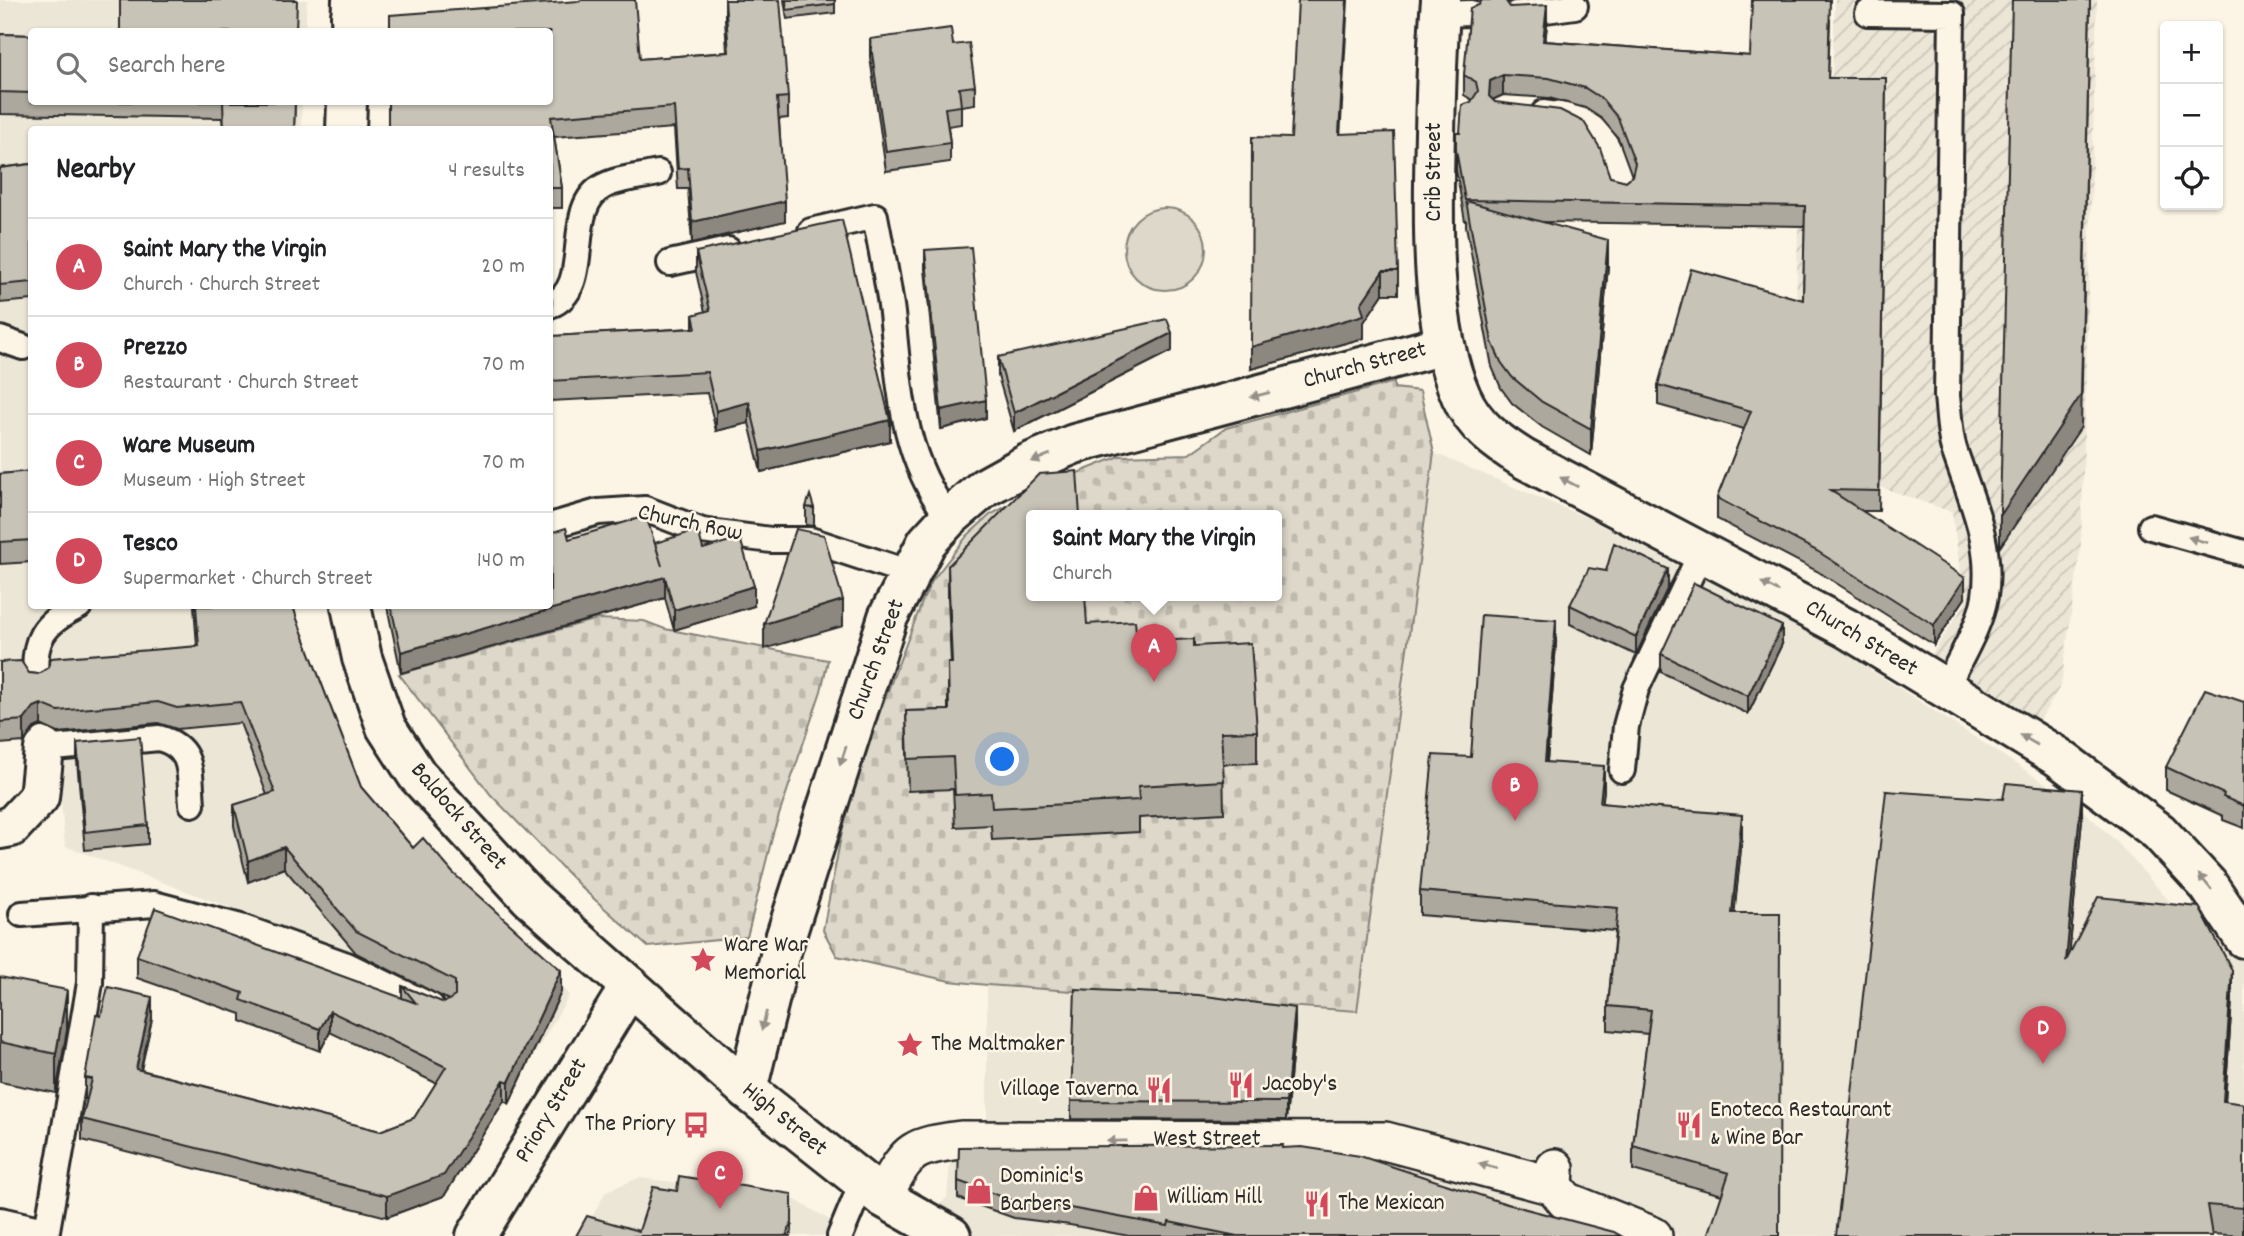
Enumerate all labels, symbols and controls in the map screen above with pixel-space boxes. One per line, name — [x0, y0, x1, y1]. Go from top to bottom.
map controls — [2160, 21, 2223, 210]
button: + — [2160, 21, 2223, 84]
search box — [28, 28, 553, 105]
icon: search — [52, 48, 90, 86]
text: Search here — [108, 48, 226, 85]
button: − — [2160, 84, 2223, 147]
street label: Crib Street — [1418, 122, 1452, 222]
button: locate — [2160, 147, 2223, 210]
text: Nearby — [56, 150, 134, 193]
text: 4 results — [448, 155, 525, 188]
text: Saint Mary the Virgin — [123, 232, 327, 269]
text: A — [73, 251, 85, 284]
text: 20 m — [481, 251, 525, 284]
text: Church · Church Street — [123, 269, 320, 302]
text: Prezzo — [123, 330, 187, 367]
street label: Church Street — [1299, 333, 1431, 399]
text: B — [74, 349, 84, 382]
text: 70 m — [483, 349, 525, 382]
text: Restaurant · Church Street — [123, 367, 359, 400]
one-way arrow — [1249, 390, 1271, 401]
text: Ware Museum — [123, 428, 255, 465]
text: C — [73, 447, 85, 480]
text: 70 m — [483, 447, 525, 480]
one-way arrow — [1031, 452, 1052, 463]
text: Museum · High Street — [123, 465, 305, 498]
one-way arrow — [1558, 476, 1578, 488]
street label: Church Row — [635, 496, 745, 552]
popup — [1026, 510, 1282, 601]
text: Saint Mary the Virgin — [1052, 521, 1256, 558]
text: Tesco — [123, 526, 178, 563]
one-way arrow — [2187, 534, 2209, 545]
text: D — [73, 545, 85, 578]
text: 140 m — [477, 545, 525, 578]
text: Church — [1052, 558, 1112, 591]
text: Supermarket · Church Street — [123, 563, 373, 596]
one-way arrow — [1760, 581, 1780, 593]
street label: Church Street — [1798, 592, 1924, 686]
street label: Church Street — [839, 595, 915, 725]
pin: A — [1131, 624, 1177, 682]
one-way arrow — [2019, 734, 2039, 746]
your location — [985, 742, 1019, 776]
one-way arrow — [838, 746, 848, 767]
street label: Baldock Street — [401, 755, 515, 879]
pin: B — [1492, 763, 1538, 821]
one-way arrow — [2198, 874, 2213, 891]
place label: Ware War Memorial — [724, 929, 808, 991]
place icon: Ware War Memorial — [688, 945, 718, 975]
pin: D — [2020, 1006, 2066, 1064]
one-way arrow — [759, 1010, 770, 1032]
place label: The Maltmaker — [931, 1028, 1065, 1062]
place icon: The Maltmaker — [895, 1030, 925, 1060]
street label: Priory Street — [507, 1052, 597, 1170]
place label: Jacoby's — [1262, 1068, 1337, 1102]
restaurant icon: Jacoby's — [1226, 1070, 1256, 1100]
place label: Village Taverna — [1000, 1073, 1139, 1107]
street label: High Street — [734, 1075, 834, 1165]
restaurant icon: Village Taverna — [1144, 1075, 1174, 1105]
place label: Enoteca Restaurant & Wine Bar — [1710, 1094, 1892, 1156]
place label: The Priory — [585, 1108, 676, 1142]
bus stop icon: The Priory — [681, 1110, 711, 1140]
restaurant icon: Enoteca Restaurant & Wine Bar — [1674, 1110, 1704, 1140]
street label: West Street — [1153, 1123, 1261, 1157]
one-way arrow — [1106, 1135, 1128, 1147]
pin: C — [697, 1151, 743, 1209]
place label: Dominic's Barbers — [1000, 1160, 1084, 1222]
one-way arrow — [1478, 1161, 1499, 1171]
shop icon: Dominic's Barbers — [964, 1176, 994, 1206]
place label: William Hill — [1167, 1181, 1263, 1215]
shop icon: William Hill — [1131, 1183, 1161, 1213]
place label: The Mexican — [1338, 1187, 1445, 1221]
restaurant icon: The Mexican — [1302, 1189, 1332, 1219]

